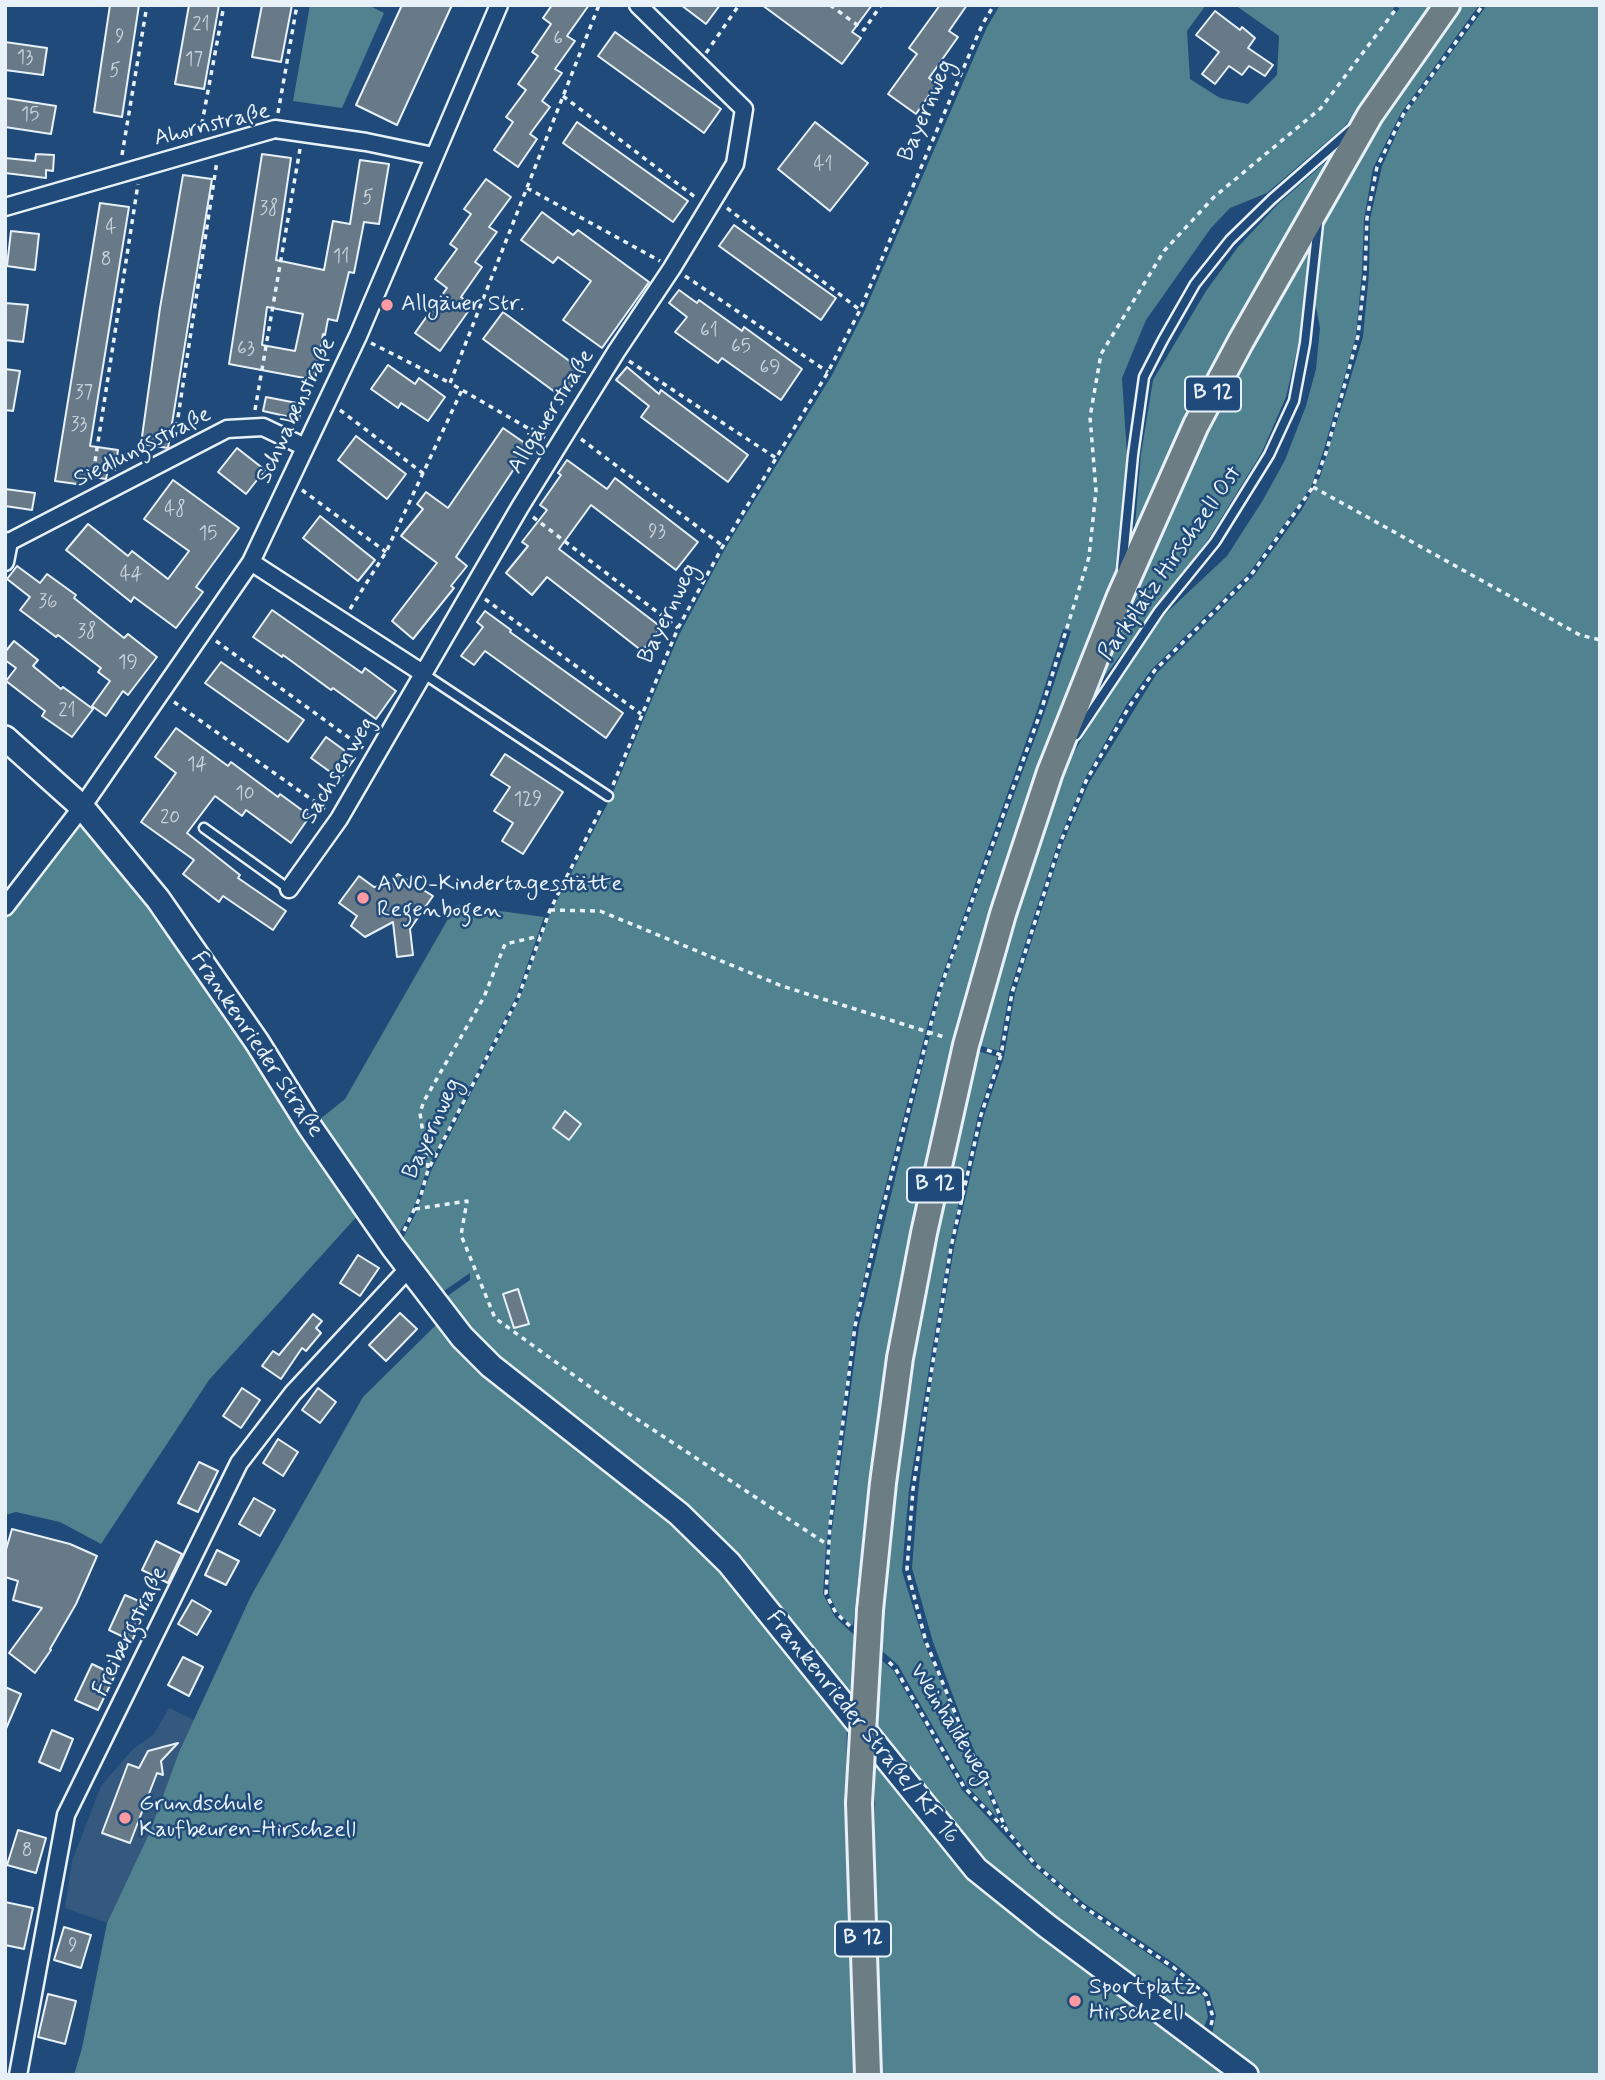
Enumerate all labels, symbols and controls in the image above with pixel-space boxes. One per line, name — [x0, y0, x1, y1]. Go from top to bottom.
house number: 21 — [192, 15, 210, 37]
house number: 9 — [115, 27, 125, 49]
house number: 6 — [553, 29, 563, 51]
house number: 13 — [17, 48, 33, 70]
house number: 17 — [185, 50, 203, 72]
street label: Bayernweg — [893, 56, 961, 166]
house number: 5 — [109, 61, 121, 83]
street label: Ahornstraße — [151, 98, 273, 154]
house number: 15 — [21, 105, 39, 127]
house number: 41 — [813, 155, 833, 177]
house number: 5 — [362, 188, 374, 210]
house number: 38 — [260, 199, 278, 221]
house number: 4 — [105, 218, 117, 240]
house number: 11 — [333, 247, 349, 269]
house number: 8 — [101, 250, 111, 272]
place label: Allgäuer Str. — [401, 291, 525, 319]
marker: Allgäuer Str. — [379, 297, 395, 313]
house number: 61 — [700, 321, 718, 343]
street label: Schwabenstraße — [251, 333, 343, 489]
house number: 65 — [731, 337, 751, 359]
house number: 63 — [237, 339, 255, 361]
street label: Allgäuerstraße — [503, 345, 601, 479]
house number: 69 — [759, 358, 781, 380]
road number: B 12 — [1185, 376, 1241, 412]
house number: 37 — [75, 383, 93, 405]
street label: Siedlungsstraße — [70, 402, 216, 494]
house number: 33 — [71, 415, 87, 437]
street label: Parkplatz Hirschzell Ost — [1093, 461, 1249, 667]
house number: 48 — [164, 500, 186, 522]
house number: 93 — [648, 522, 666, 544]
house number: 15 — [199, 524, 217, 546]
street label: Bayernweg — [633, 559, 705, 669]
house number: 44 — [120, 565, 142, 587]
house number: 36 — [38, 592, 58, 614]
house number: 38 — [78, 622, 96, 644]
house number: 19 — [118, 653, 138, 675]
house number: 21 — [58, 701, 76, 723]
street label: Sachsenweg — [296, 712, 382, 830]
house number: 14 — [187, 755, 207, 777]
house number: 10 — [235, 784, 255, 806]
house number: 129 — [514, 790, 542, 812]
house number: 20 — [160, 808, 180, 830]
place label: AWO-Kindertagesstätte Regenbogen — [377, 871, 623, 925]
marker: AWO-Kindertagesstätte Regenbogen — [355, 890, 371, 906]
street label: Frankenrieder Straße — [184, 947, 328, 1143]
street label: Bayernweg — [398, 1074, 468, 1184]
road number: B 12 — [907, 1168, 963, 1202]
street label: Freibergstraße — [88, 1562, 174, 1702]
street label: Frankenrieder Straße/ KF 16 — [759, 1606, 965, 1850]
street label: Weinhaldeweg — [902, 1659, 998, 1789]
place label: Grundschule Kaufbeuren-Hirschzell — [139, 1791, 356, 1845]
marker: Grundschule Kaufbeuren-Hirschzell — [117, 1810, 133, 1826]
house number: 8 — [22, 1841, 32, 1863]
road number: B 12 — [835, 1922, 891, 1956]
house number: 9 — [68, 1936, 78, 1958]
place label: Sportplatz Hirschzell — [1089, 1974, 1197, 2028]
marker: Sportplatz Hirschzell — [1067, 1993, 1083, 2009]

